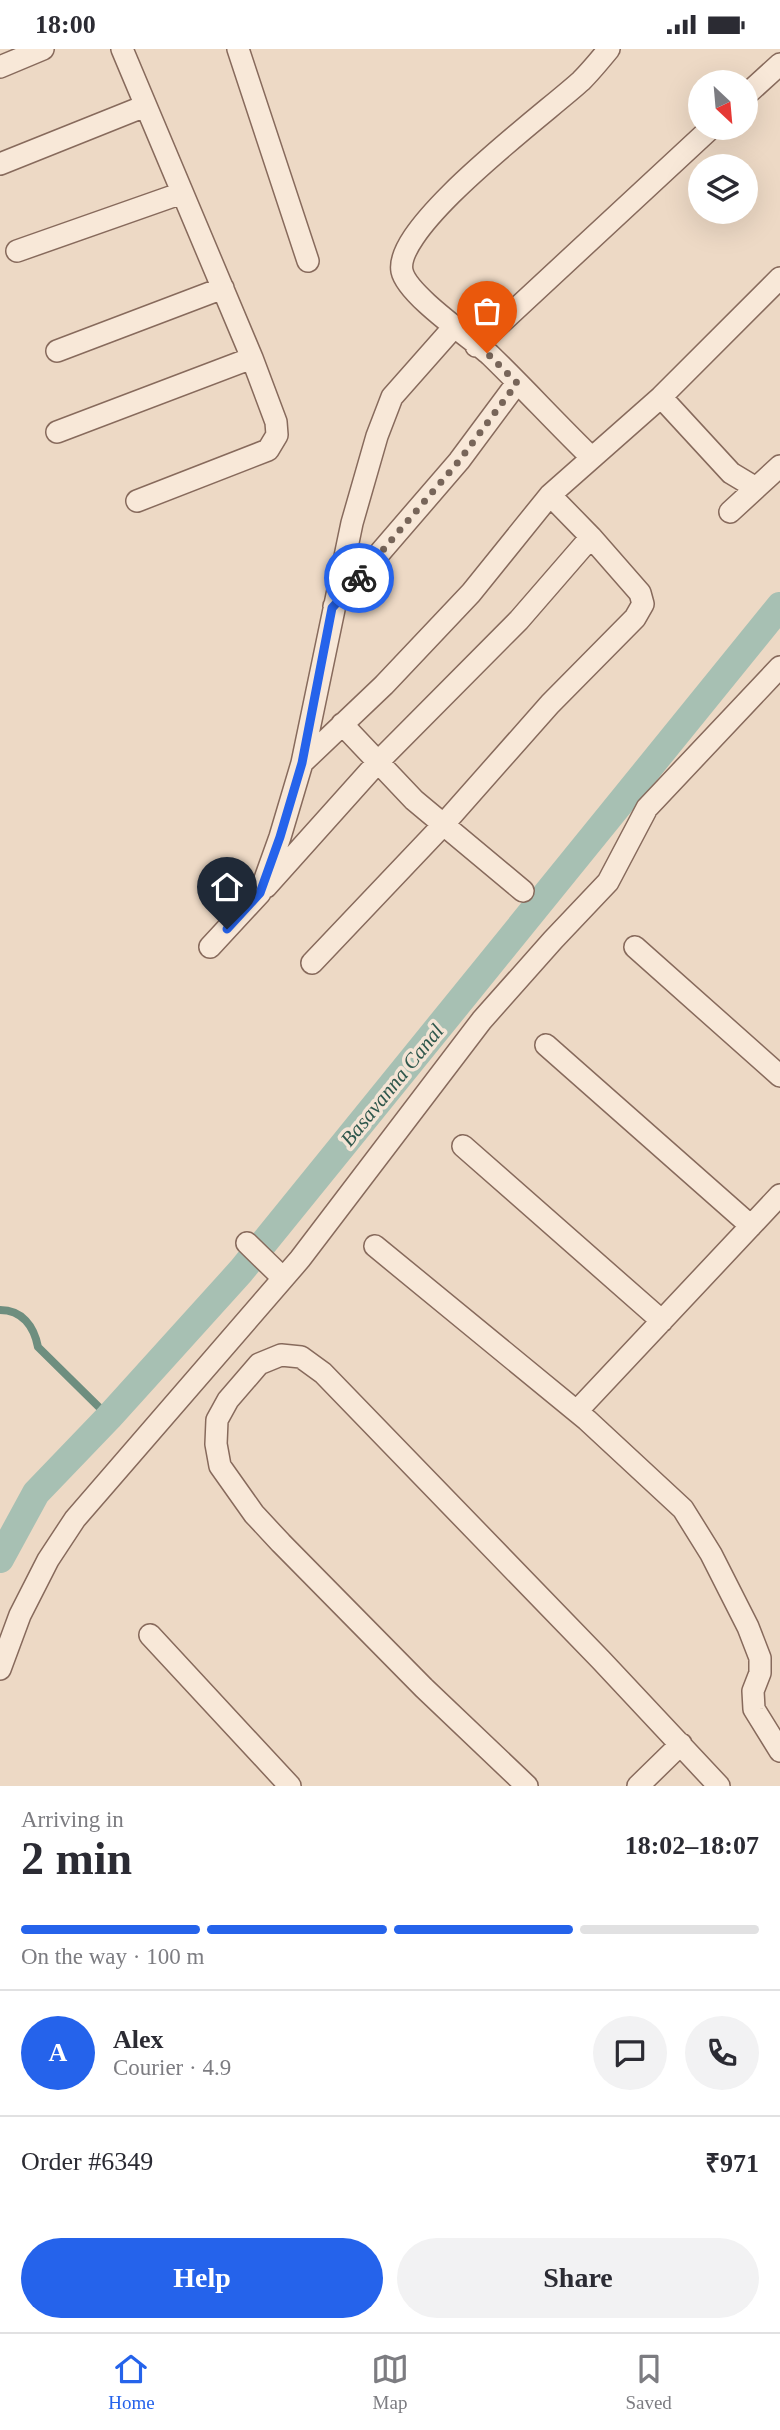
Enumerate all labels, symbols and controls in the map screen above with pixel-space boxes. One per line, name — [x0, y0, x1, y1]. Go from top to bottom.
text: 18:00 — [35, 10, 96, 39]
north arrow — [688, 70, 758, 140]
map controls — [688, 70, 758, 224]
button: layers — [688, 154, 758, 224]
pin — [457, 281, 517, 353]
icon: bag — [468, 292, 506, 330]
courier — [324, 543, 394, 613]
icon: bike — [340, 559, 378, 597]
pin — [197, 857, 257, 929]
icon: home — [208, 868, 246, 906]
water label: Basavanna Canal — [335, 1019, 449, 1151]
text: Arriving in — [21, 1807, 124, 1832]
text: 18:02–18:07 — [625, 1831, 759, 1860]
text: 2 min — [21, 1833, 132, 1884]
text: On the way · 100 m — [21, 1944, 204, 1969]
button: chat — [593, 2016, 667, 2090]
button: phone — [685, 2016, 759, 2090]
text: Alex — [113, 2025, 164, 2054]
text: A — [49, 2038, 67, 2067]
text: Courier · 4.9 — [113, 2055, 231, 2080]
text: Order #6349 — [21, 2147, 153, 2176]
text: ₹971 — [705, 2149, 759, 2178]
button: Help — [21, 2238, 383, 2318]
button: Share — [397, 2238, 759, 2318]
tab: Home — [108, 2350, 155, 2414]
tab: Map — [371, 2350, 409, 2414]
tab: Saved — [625, 2350, 672, 2414]

